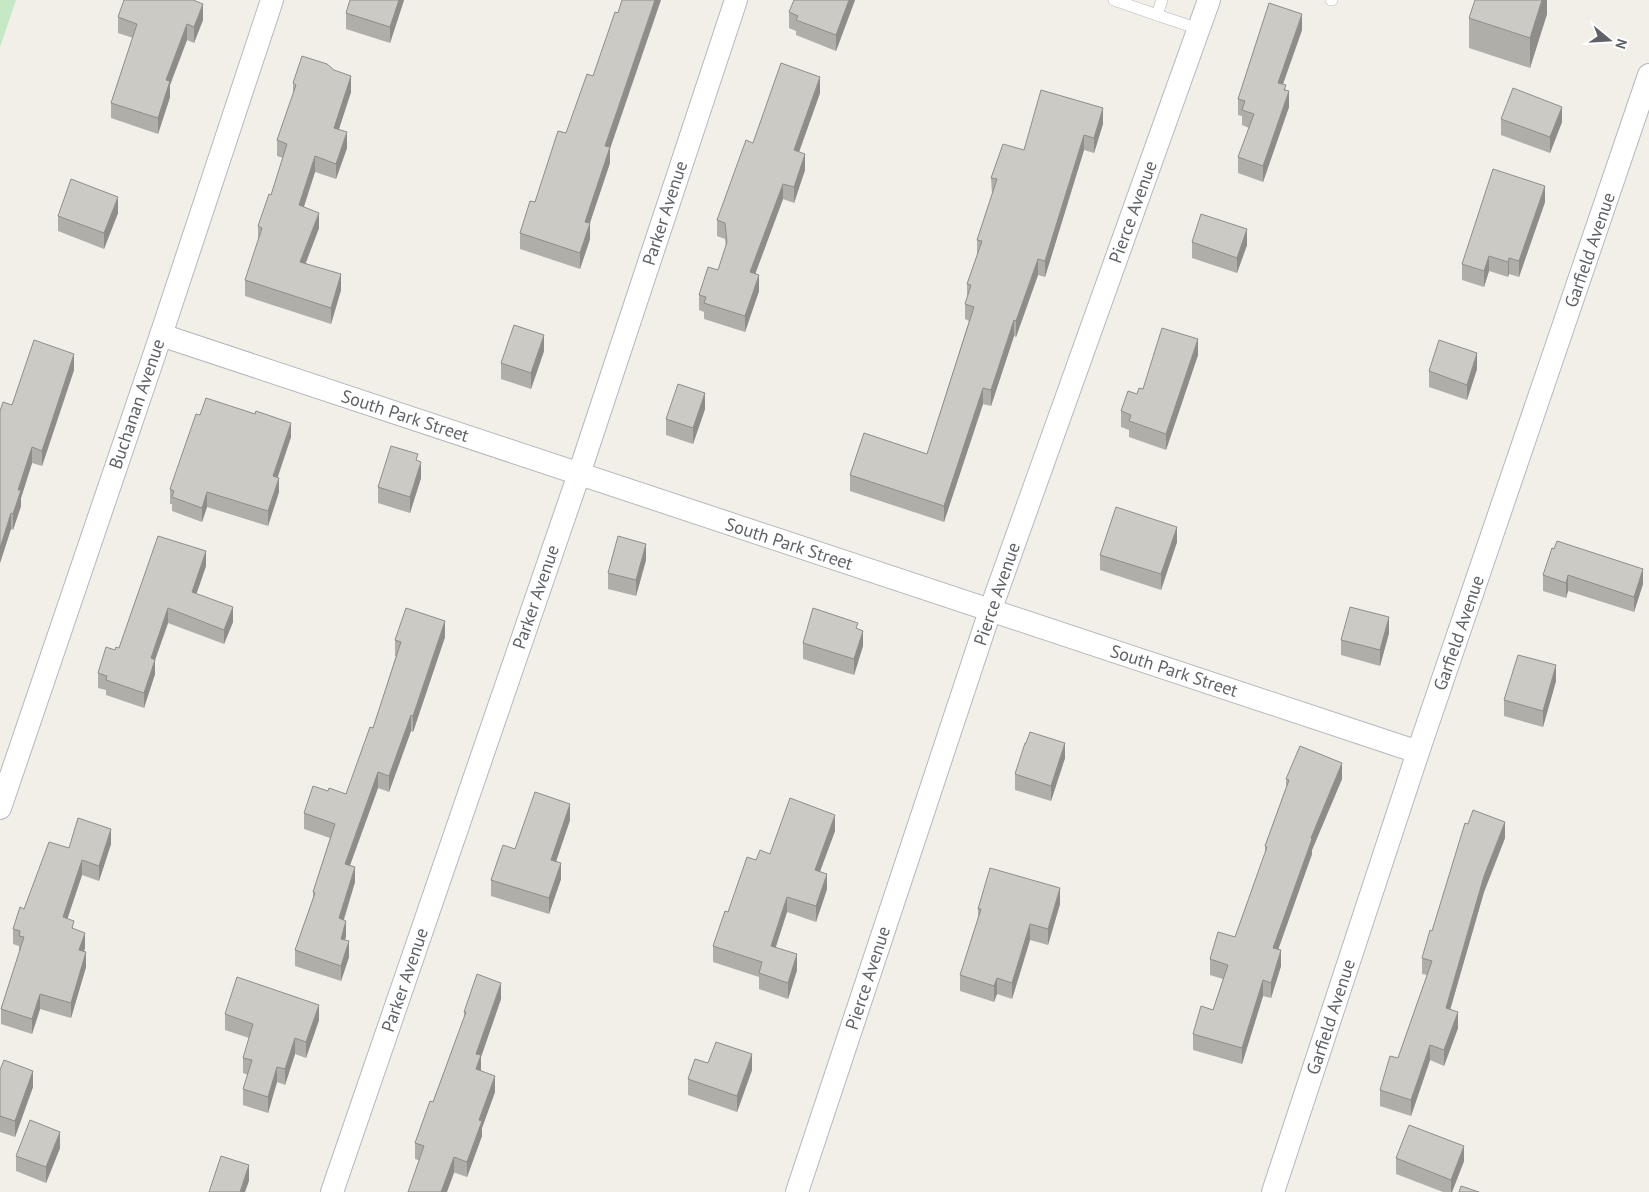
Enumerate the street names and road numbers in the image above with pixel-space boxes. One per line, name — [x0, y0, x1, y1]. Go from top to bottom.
street label: Pierce Avenue — [1103, 157, 1162, 266]
street label: Parker Avenue — [637, 158, 692, 268]
street label: Garfield Avenue — [1559, 189, 1620, 310]
street label: Buchanan Avenue — [103, 336, 170, 472]
street label: South Park Street — [338, 384, 472, 447]
street label: South Park Street — [722, 512, 856, 575]
street label: Pierce Avenue — [968, 539, 1025, 648]
street label: Parker Avenue — [507, 542, 564, 652]
street label: Garfield Avenue — [1428, 572, 1489, 693]
street label: South Park Street — [1107, 639, 1241, 702]
street label: Pierce Avenue — [840, 923, 895, 1032]
street label: Parker Avenue — [376, 925, 433, 1035]
street label: Garfield Avenue — [1301, 956, 1360, 1078]

